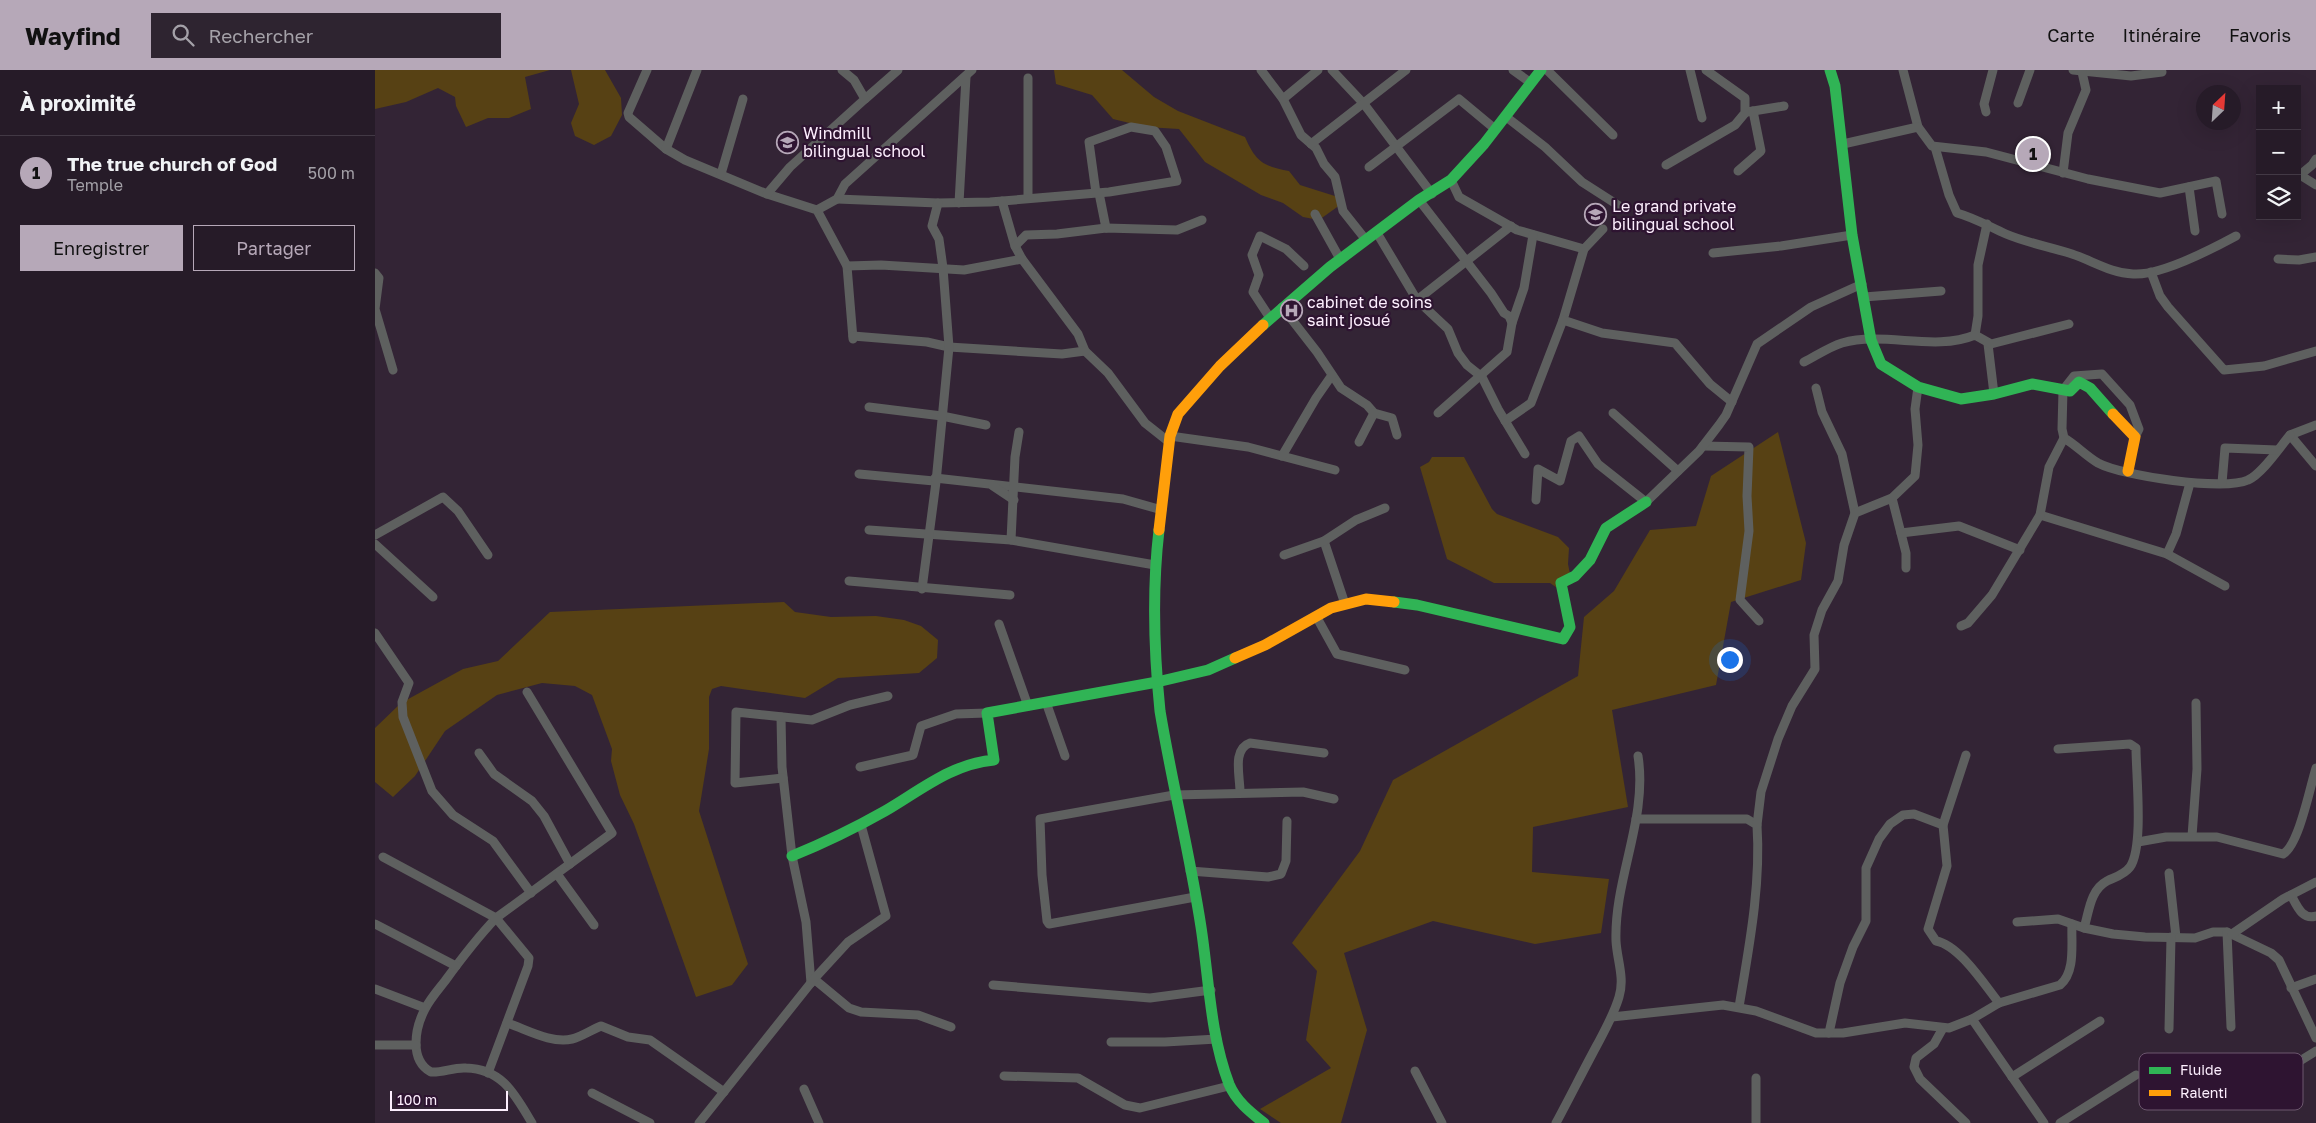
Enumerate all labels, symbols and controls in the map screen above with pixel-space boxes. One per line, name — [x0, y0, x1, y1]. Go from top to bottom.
search box — [151, 13, 501, 58]
text: Wayfind — [25, 21, 121, 50]
icon: search — [169, 21, 197, 49]
text: Rechercher — [209, 24, 313, 47]
text: Carte — [2047, 24, 2095, 46]
text: Itinéraire — [2123, 24, 2201, 46]
text: Favoris — [2229, 24, 2291, 46]
north arrow — [2196, 85, 2241, 130]
map controls — [2256, 85, 2301, 220]
button: + — [2256, 85, 2301, 130]
text: À proximité — [20, 90, 136, 116]
place label: Windmill bilingual school — [803, 123, 925, 161]
school or university icon: Windmill bilingual school — [775, 130, 799, 154]
button: − — [2256, 130, 2301, 175]
pin: 1 — [2017, 135, 2049, 173]
text: The true church of God — [67, 152, 277, 175]
text: 1 — [32, 163, 40, 183]
text: 500 m — [308, 163, 355, 183]
text: Temple — [67, 175, 123, 195]
button: layers — [2256, 175, 2301, 220]
place label: Le grand private bilingual school — [1612, 196, 1736, 234]
school or university icon: Le grand private bilingual school — [1584, 203, 1608, 227]
button: Enregistrer — [20, 225, 183, 271]
button: Partager — [193, 225, 355, 271]
place label: cabinet de soins saint josué — [1307, 292, 1432, 330]
hospital icon: cabinet de soins saint josué — [1279, 299, 1303, 323]
your location — [1717, 647, 1743, 673]
legend — [2139, 1053, 2303, 1110]
text: Fluide — [2180, 1061, 2222, 1078]
text: Ralenti — [2180, 1084, 2228, 1101]
scale bar — [390, 1088, 507, 1111]
text: 100 m — [397, 1091, 437, 1108]

